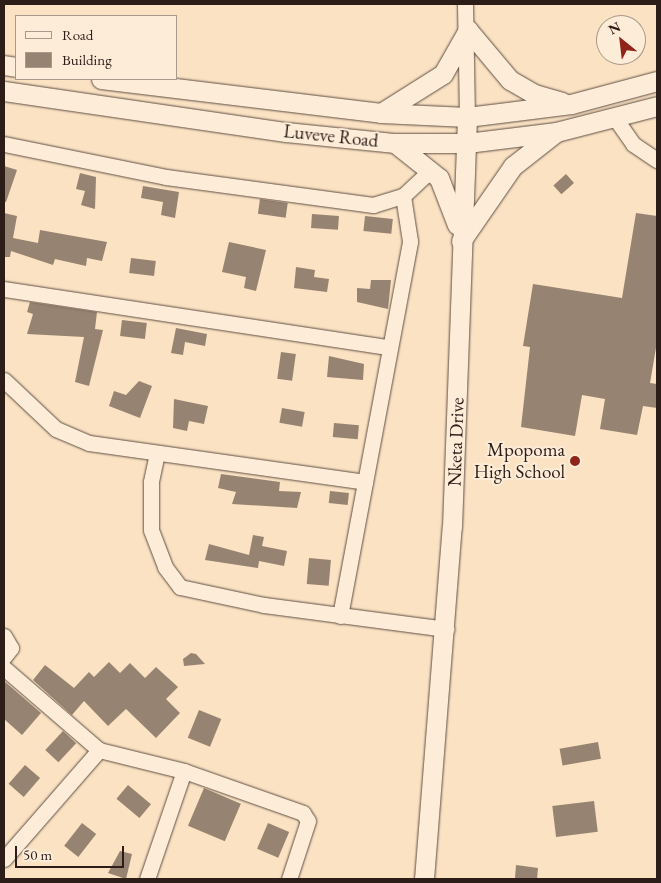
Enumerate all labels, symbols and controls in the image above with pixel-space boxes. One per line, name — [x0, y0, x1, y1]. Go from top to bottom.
legend — [15, 15, 178, 80]
north arrow — [596, 15, 646, 65]
text: N — [605, 17, 624, 38]
text: Road — [62, 25, 93, 44]
text: Building — [62, 50, 112, 69]
street label: Luveve Road — [282, 120, 380, 152]
street label: Nketa Drive — [443, 397, 469, 487]
place label: Mpopoma High School — [474, 439, 565, 483]
marker: Mpopoma High School — [569, 455, 581, 467]
scale bar — [18, 836, 126, 868]
text: 50 m — [23, 845, 52, 864]

